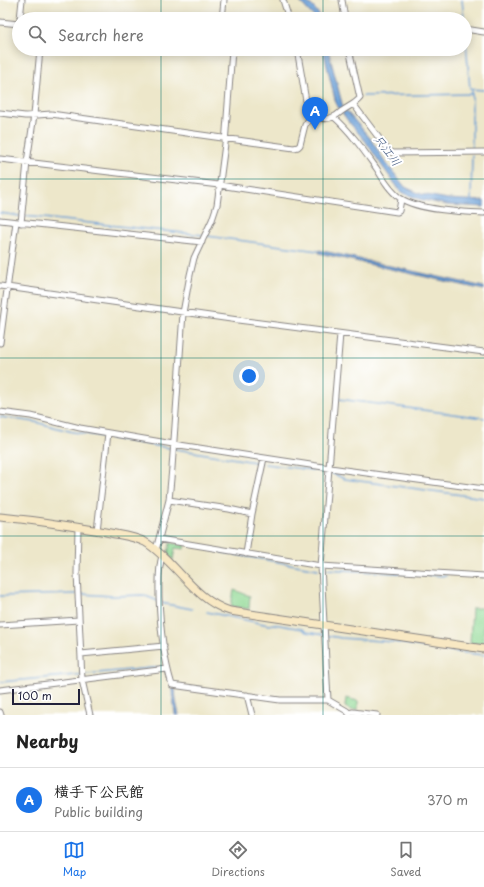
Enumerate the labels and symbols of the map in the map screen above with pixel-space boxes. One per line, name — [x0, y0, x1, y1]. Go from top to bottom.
pin: A — [302, 97, 328, 130]
water label: 只江川 — [370, 130, 406, 170]
your location — [239, 366, 259, 386]
scale bar — [12, 687, 80, 706]

